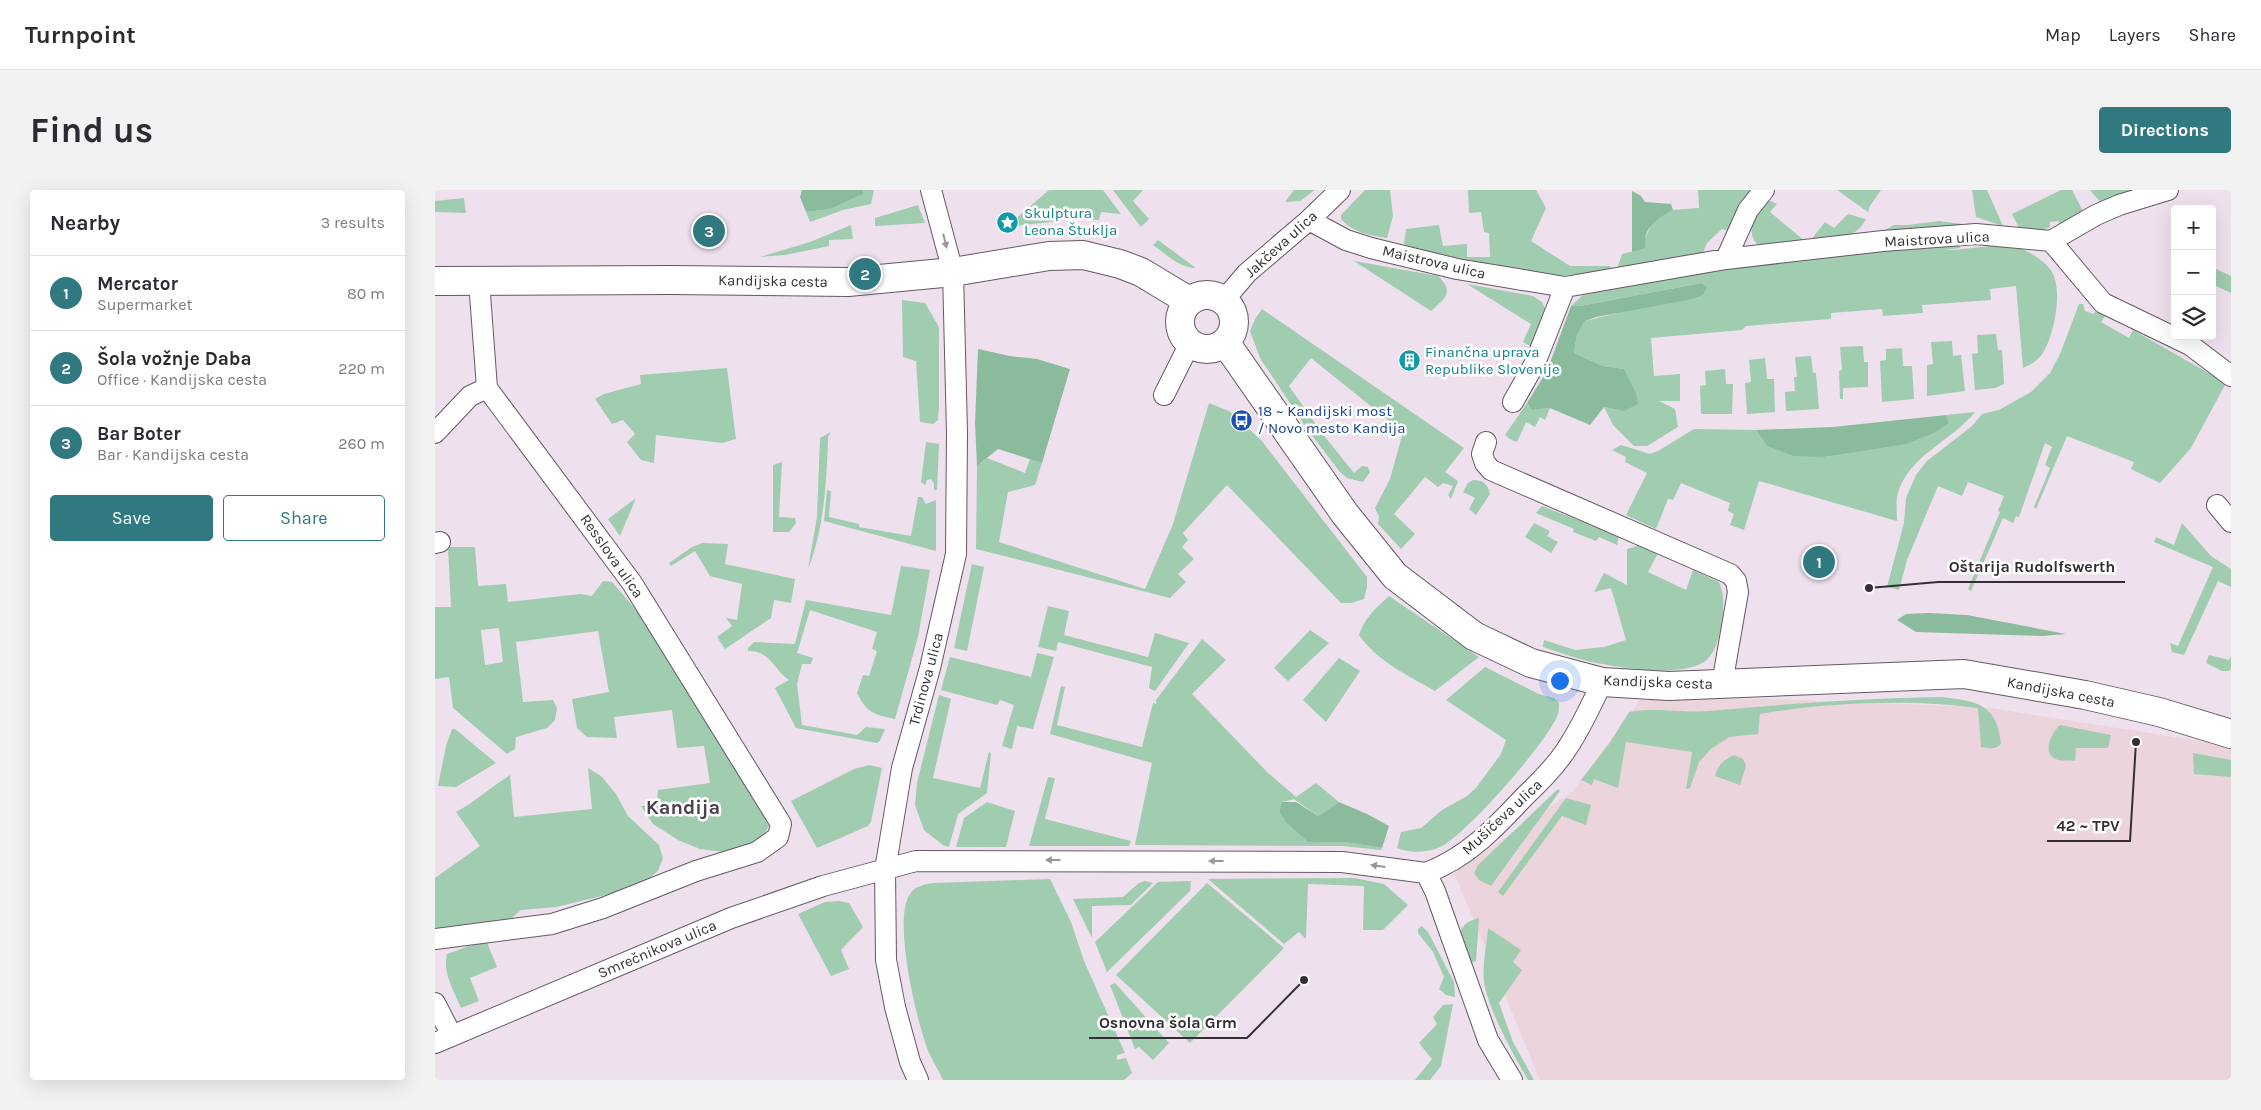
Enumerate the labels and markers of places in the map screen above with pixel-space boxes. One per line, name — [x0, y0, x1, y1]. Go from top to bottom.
place label: Skulptura Leona Štuklja — [1024, 204, 1117, 239]
place icon: Skulptura Leona Štuklja — [996, 210, 1020, 234]
pin: 3 — [693, 212, 725, 250]
pin: 2 — [849, 255, 881, 293]
place label: Finančna uprava Republike Slovenije — [1425, 343, 1560, 378]
building icon: Finančna uprava Republike Slovenije — [1397, 349, 1421, 373]
place label: 18 ~ Kandijski most / Novo mesto Kandija — [1258, 402, 1406, 437]
bus stop icon: 18 ~ Kandijski most / Novo mesto Kandija — [1230, 408, 1254, 432]
pin: 1 — [1803, 543, 1835, 581]
callout: Oštarija Rudolfswerth — [1938, 551, 2125, 582]
callout: 42 ~ TPV — [2047, 810, 2130, 841]
callout: Osnovna šola Grm — [1089, 1007, 1247, 1038]

